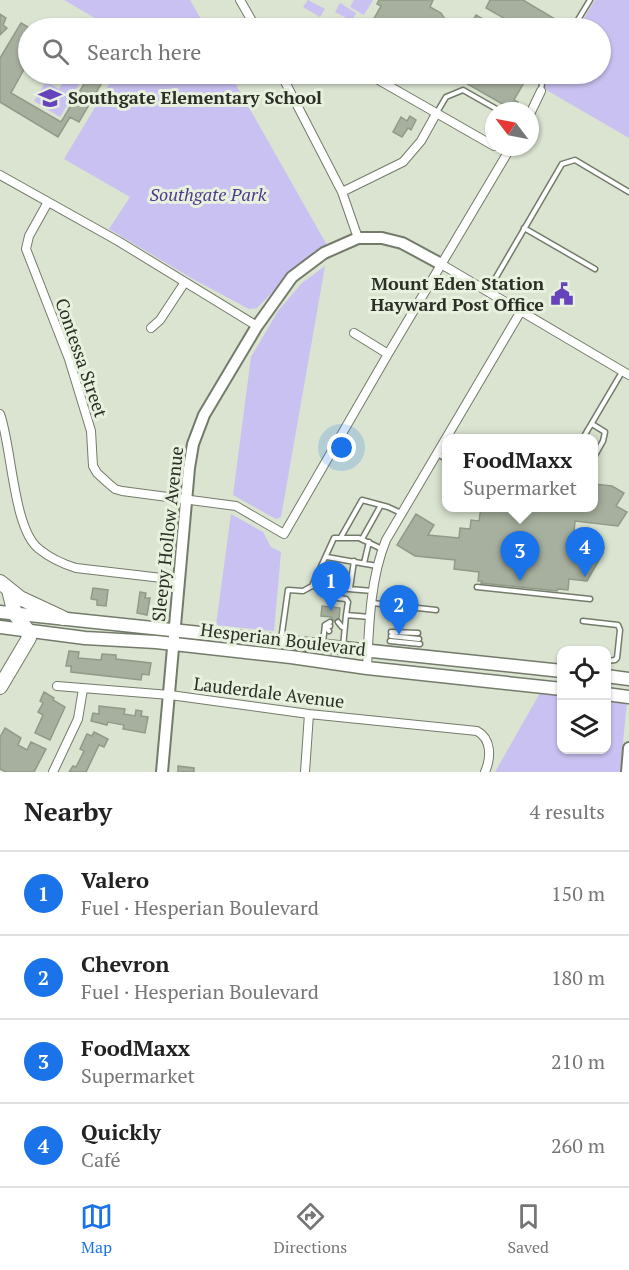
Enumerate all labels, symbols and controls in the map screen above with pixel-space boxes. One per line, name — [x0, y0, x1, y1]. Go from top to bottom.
search box — [18, 18, 611, 84]
icon: search — [39, 35, 72, 68]
text: Search here — [87, 37, 201, 66]
school or university icon: Southgate Elementary School — [37, 85, 63, 111]
place label: Southgate Elementary School — [68, 85, 322, 109]
north arrow — [485, 102, 539, 156]
park label: Southgate Park — [150, 182, 267, 206]
place label: Mount Eden Station Hayward Post Office — [370, 271, 544, 316]
public building icon: Mount Eden Station Hayward Post Office — [549, 281, 575, 307]
street label: Contessa Street — [50, 295, 114, 421]
your location — [327, 433, 356, 462]
popup — [442, 434, 598, 512]
street label: Sleepy Hollow Avenue — [146, 445, 188, 623]
text: FoodMaxx — [463, 445, 572, 474]
text: Supermarket — [463, 474, 577, 501]
pin: 4 — [566, 528, 604, 577]
pin: 3 — [500, 532, 540, 581]
pin: 1 — [312, 562, 350, 611]
pin: 2 — [380, 586, 418, 635]
street label: Hesperian Boulevard — [199, 617, 367, 661]
map controls — [557, 646, 611, 754]
button: locate — [557, 646, 611, 700]
street label: Lauderdale Avenue — [192, 671, 346, 713]
button: layers — [557, 700, 611, 754]
text: Nearby — [24, 794, 112, 828]
text: 4 results — [530, 798, 605, 825]
text: Valero — [81, 865, 149, 894]
text: 1 — [38, 880, 49, 907]
text: 150 m — [551, 880, 605, 907]
text: Fuel · Hesperian Boulevard — [81, 894, 319, 921]
text: Chevron — [81, 949, 169, 978]
text: 2 — [38, 964, 49, 991]
text: 180 m — [551, 964, 605, 991]
text: Fuel · Hesperian Boulevard — [81, 978, 319, 1005]
text: FoodMaxx — [81, 1033, 190, 1062]
text: 3 — [38, 1048, 49, 1075]
text: 210 m — [551, 1048, 605, 1075]
text: Supermarket — [81, 1062, 195, 1089]
text: Quickly — [81, 1117, 161, 1146]
text: 4 — [38, 1132, 49, 1159]
text: 260 m — [551, 1132, 605, 1159]
text: Café — [81, 1146, 121, 1173]
tab: Map — [80, 1200, 113, 1258]
tab: Directions — [273, 1200, 347, 1258]
tab: Saved — [507, 1200, 549, 1258]

